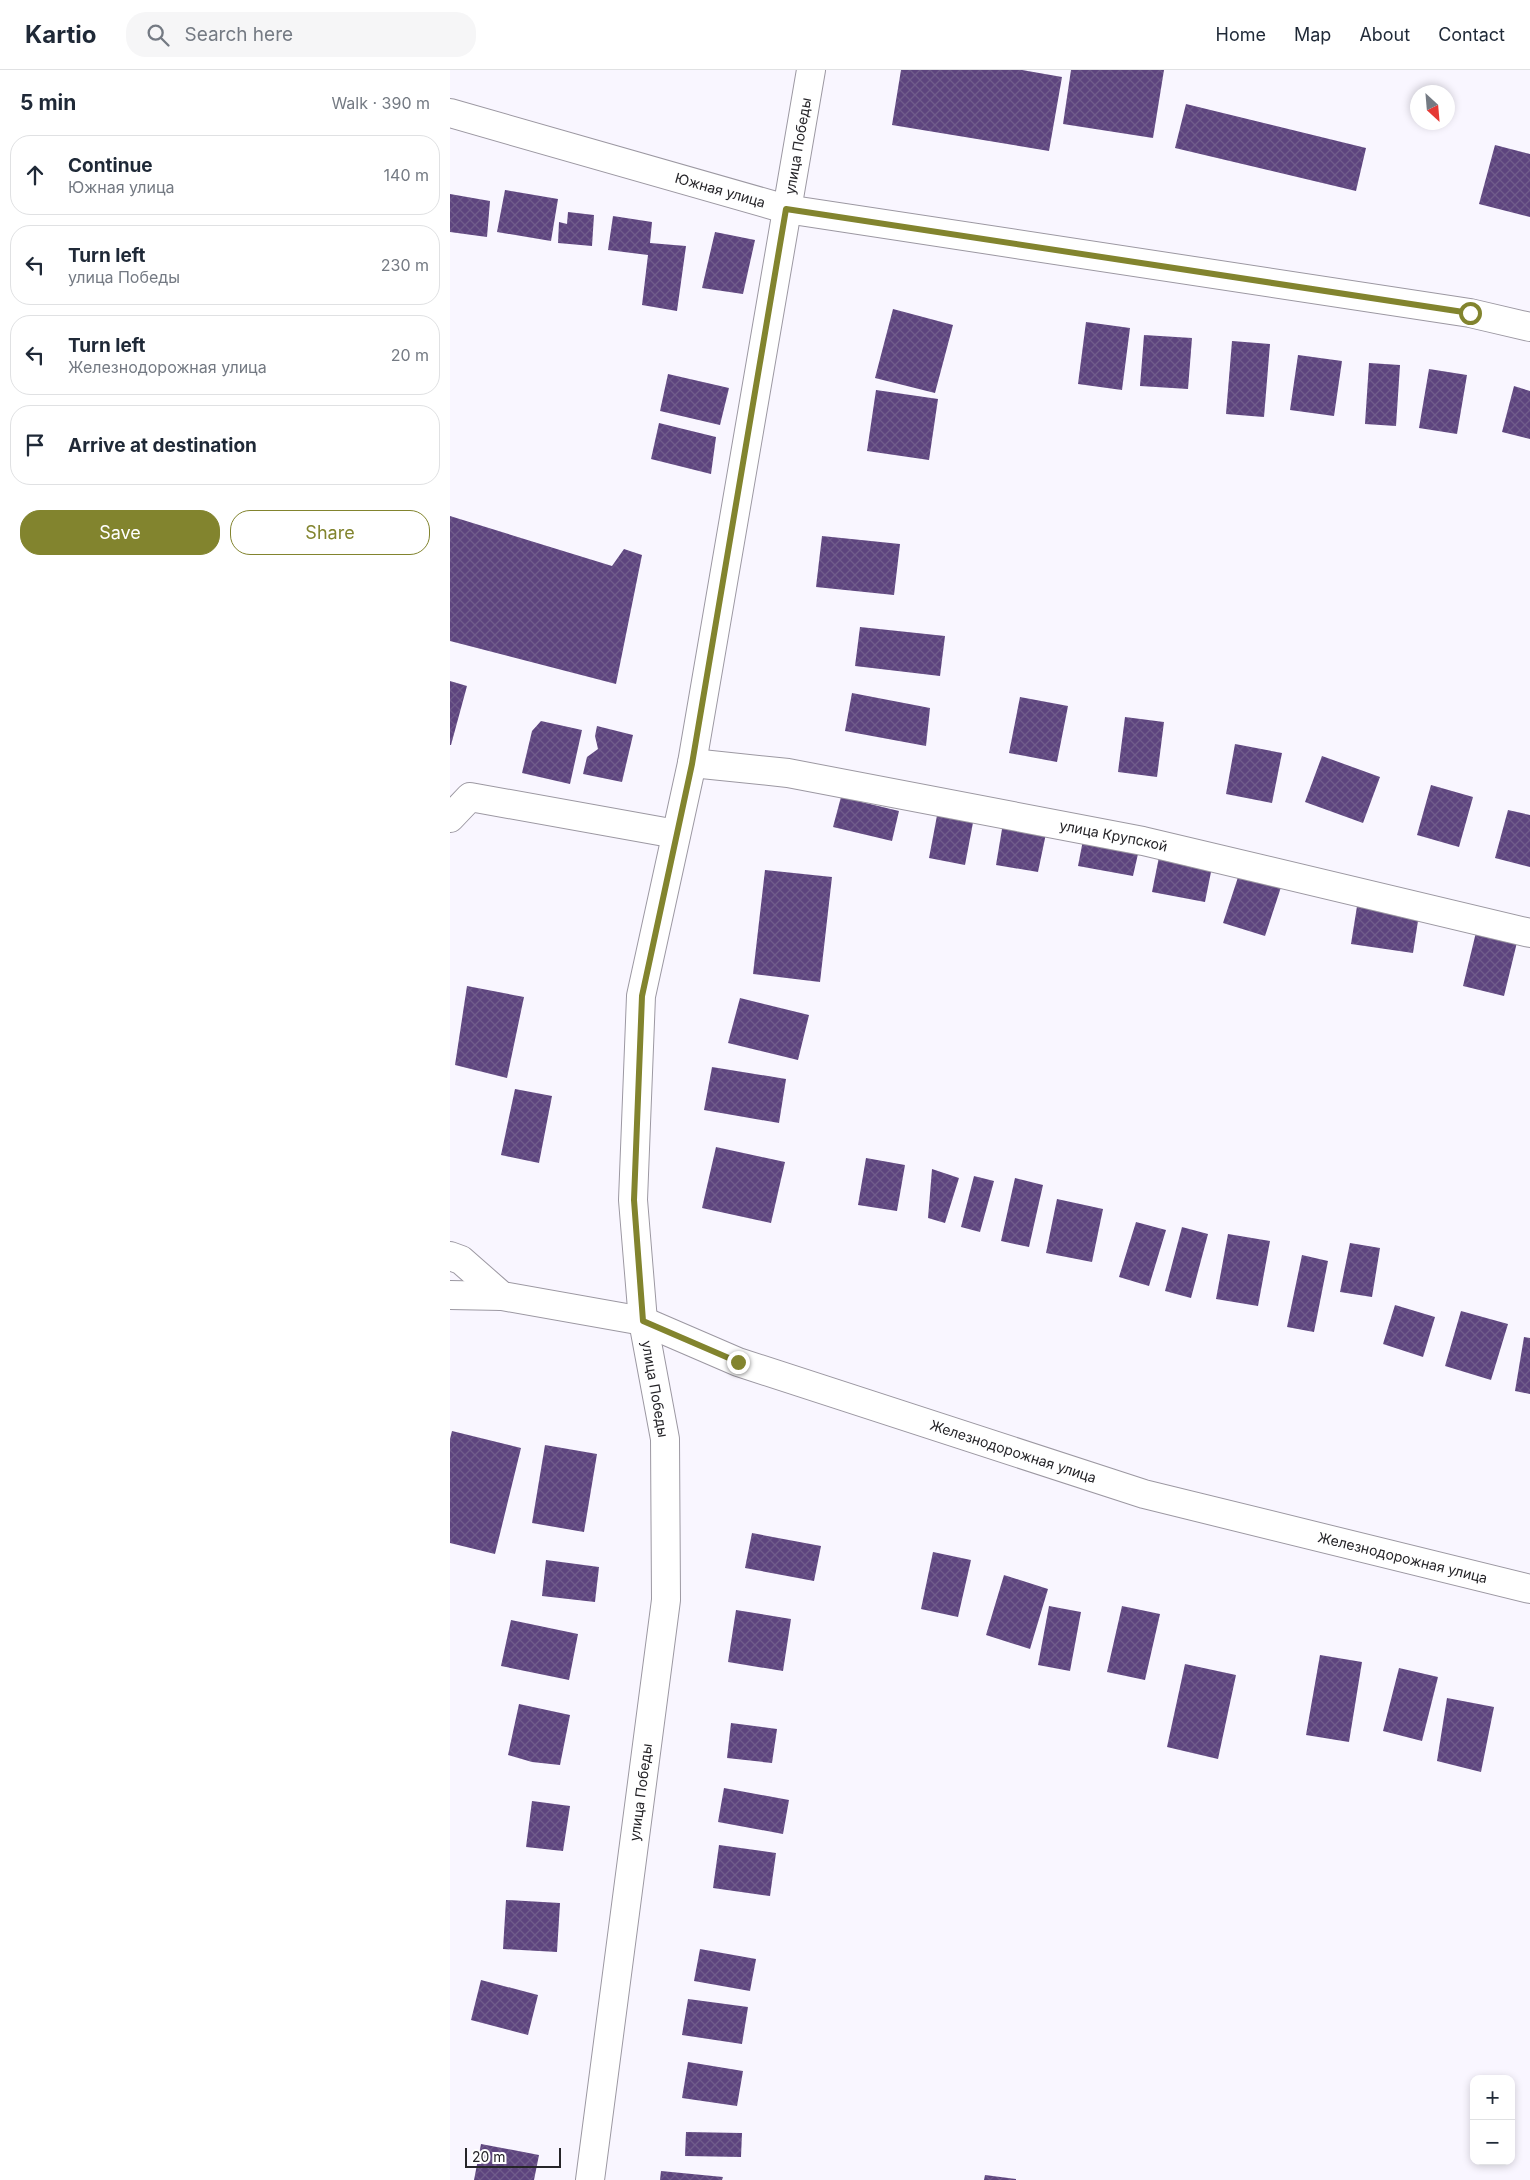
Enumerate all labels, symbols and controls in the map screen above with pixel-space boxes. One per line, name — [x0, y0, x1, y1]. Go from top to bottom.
search box — [126, 12, 476, 57]
text: Kartio — [25, 20, 96, 49]
icon: search — [144, 21, 172, 49]
text: Search here — [184, 23, 293, 46]
text: Home — [1216, 24, 1266, 45]
text: Map — [1294, 24, 1331, 45]
text: About — [1359, 24, 1410, 45]
text: Contact — [1438, 24, 1505, 45]
north arrow — [1410, 85, 1455, 130]
text: 5 min — [20, 90, 76, 115]
text: Walk · 390 m — [331, 93, 430, 113]
street label: улица Победы — [781, 96, 814, 196]
text: Continue — [68, 154, 153, 177]
icon: ahead — [21, 161, 49, 189]
text: 140 m — [384, 165, 429, 185]
street label: Южная улица — [673, 169, 767, 211]
text: Южная улица — [68, 177, 174, 197]
text: Turn left — [68, 244, 146, 267]
icon: left — [21, 251, 49, 279]
text: 230 m — [381, 255, 429, 275]
text: улица Победы — [68, 267, 180, 287]
route start — [1459, 302, 1482, 325]
text: Turn left — [68, 334, 146, 357]
icon: left — [21, 341, 49, 369]
text: 20 m — [391, 345, 429, 365]
text: Железнодорожная улица — [68, 357, 267, 377]
icon: arrive — [21, 431, 49, 459]
text: Arrive at destination — [68, 434, 257, 457]
button: Save — [20, 510, 220, 555]
button: Share — [230, 510, 430, 555]
street label: улица Крупской — [1058, 816, 1169, 855]
street label: улица Победы — [639, 1339, 672, 1439]
route end — [727, 1351, 750, 1374]
street label: Железнодорожная улица — [928, 1416, 1099, 1486]
street label: Железнодорожная улица — [1316, 1528, 1489, 1586]
street label: улица Победы — [626, 1742, 655, 1842]
map controls — [1470, 2075, 1515, 2165]
button: + — [1470, 2075, 1515, 2120]
button: − — [1470, 2120, 1515, 2165]
scale bar — [465, 2145, 561, 2168]
text: 20 m — [472, 2148, 506, 2165]

